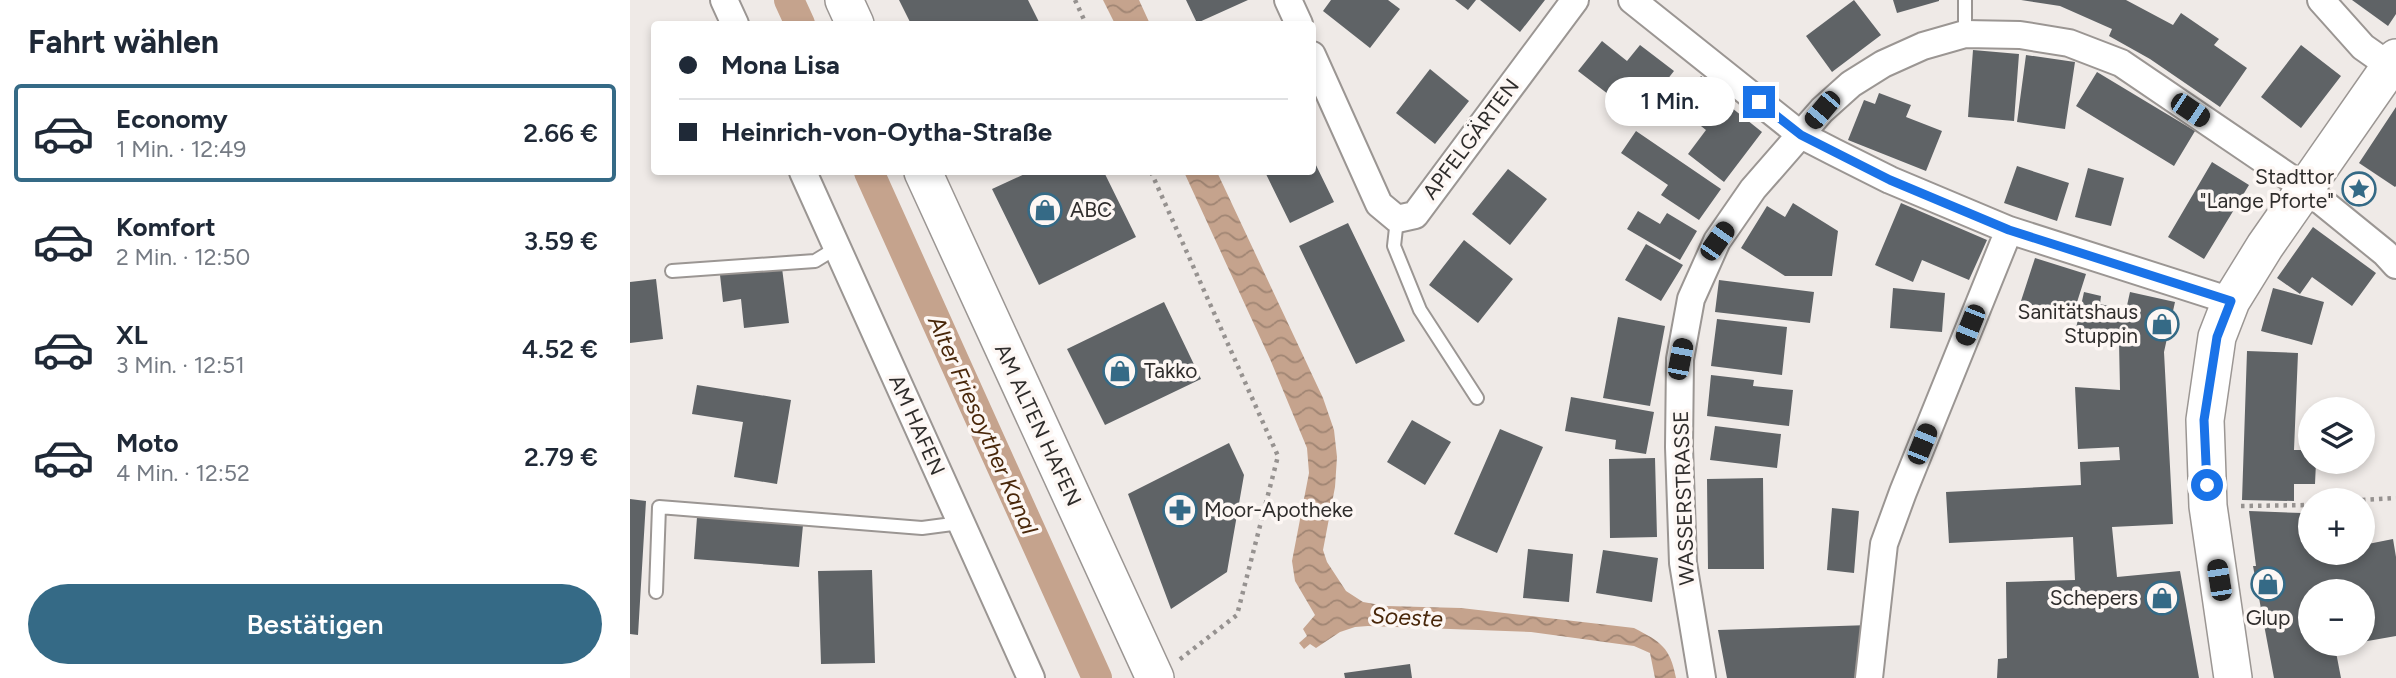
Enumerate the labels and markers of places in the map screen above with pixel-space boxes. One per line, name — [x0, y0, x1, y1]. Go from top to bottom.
place label: Stadttor "Lange Pforte" — [2200, 164, 2334, 213]
place icon: Stadttor "Lange Pforte" — [2340, 170, 2378, 208]
shop icon: ABC — [1026, 191, 1064, 229]
place label: ABC — [1070, 197, 1112, 222]
place label: Sanitätshaus Stuppin — [2018, 299, 2138, 348]
shop icon: Sanitätshaus Stuppin — [2143, 305, 2181, 343]
shop icon: Takko — [1101, 352, 1139, 390]
place label: Takko — [1144, 358, 1197, 383]
pharmacy icon: Moor-Apotheke — [1161, 491, 1199, 529]
place label: Moor-Apotheke — [1204, 497, 1353, 522]
shop icon: Glup — [2249, 565, 2287, 603]
shop icon: Schepers — [2143, 579, 2181, 617]
place label: Schepers — [2050, 585, 2138, 610]
place label: Glup — [2246, 605, 2290, 630]

